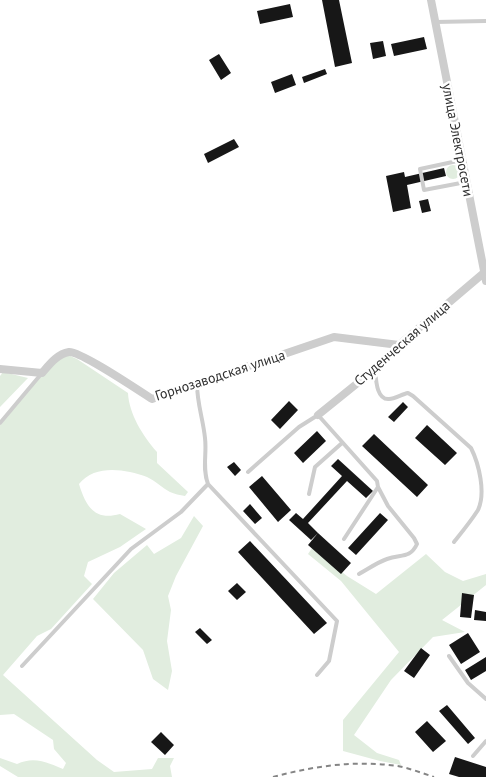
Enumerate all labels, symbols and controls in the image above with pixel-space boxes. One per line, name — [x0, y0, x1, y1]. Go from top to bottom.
street label: улица Электросети — [438, 82, 478, 198]
street label: Студенческая улица — [350, 296, 454, 390]
street label: Горнозаводская улица — [153, 345, 287, 405]

